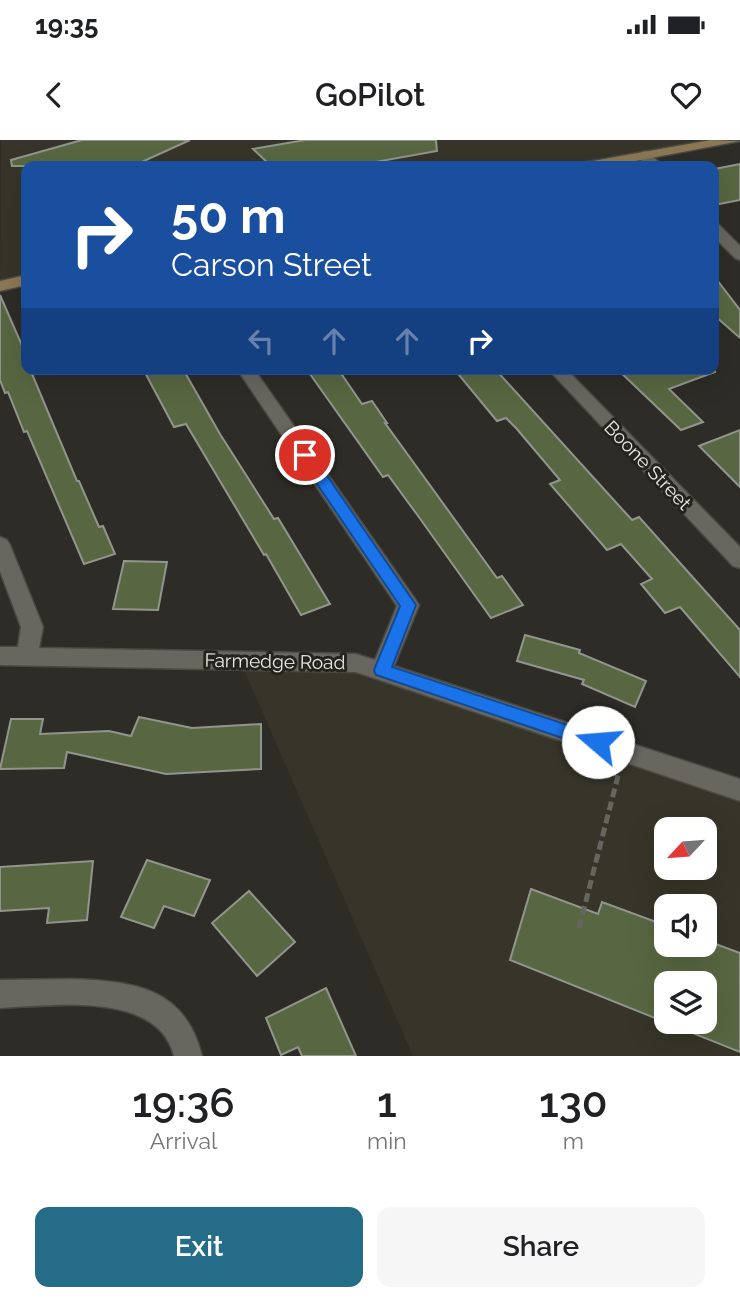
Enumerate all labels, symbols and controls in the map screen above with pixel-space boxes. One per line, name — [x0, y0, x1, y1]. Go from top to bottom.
text: 19:35 — [35, 10, 99, 40]
icon: back — [35, 76, 73, 114]
text: GoPilot — [315, 76, 425, 113]
icon: heart — [667, 76, 705, 114]
text: 50 m — [171, 187, 286, 244]
icon: right — [56, 189, 147, 280]
text: Carson Street — [171, 246, 372, 283]
icon: left — [242, 322, 280, 360]
icon: ahead — [315, 322, 353, 360]
icon: ahead — [388, 322, 426, 360]
icon: right — [461, 322, 499, 360]
street label: Boone Street — [600, 416, 696, 514]
pin — [275, 425, 335, 485]
icon: arrive — [286, 436, 324, 474]
street label: Farmedge Road — [204, 649, 346, 673]
position arrow — [561, 705, 635, 779]
north arrow — [654, 817, 718, 880]
map controls — [654, 817, 717, 1034]
button: sound — [654, 894, 717, 957]
button: layers — [654, 971, 717, 1034]
text: 19:36 — [132, 1078, 235, 1127]
text: 1 — [377, 1078, 397, 1127]
text: 130 — [539, 1078, 608, 1127]
text: Arrival — [150, 1127, 217, 1154]
text: min — [367, 1127, 407, 1154]
text: m — [563, 1127, 584, 1154]
button: Exit — [35, 1207, 363, 1287]
button: Share — [377, 1207, 705, 1287]

